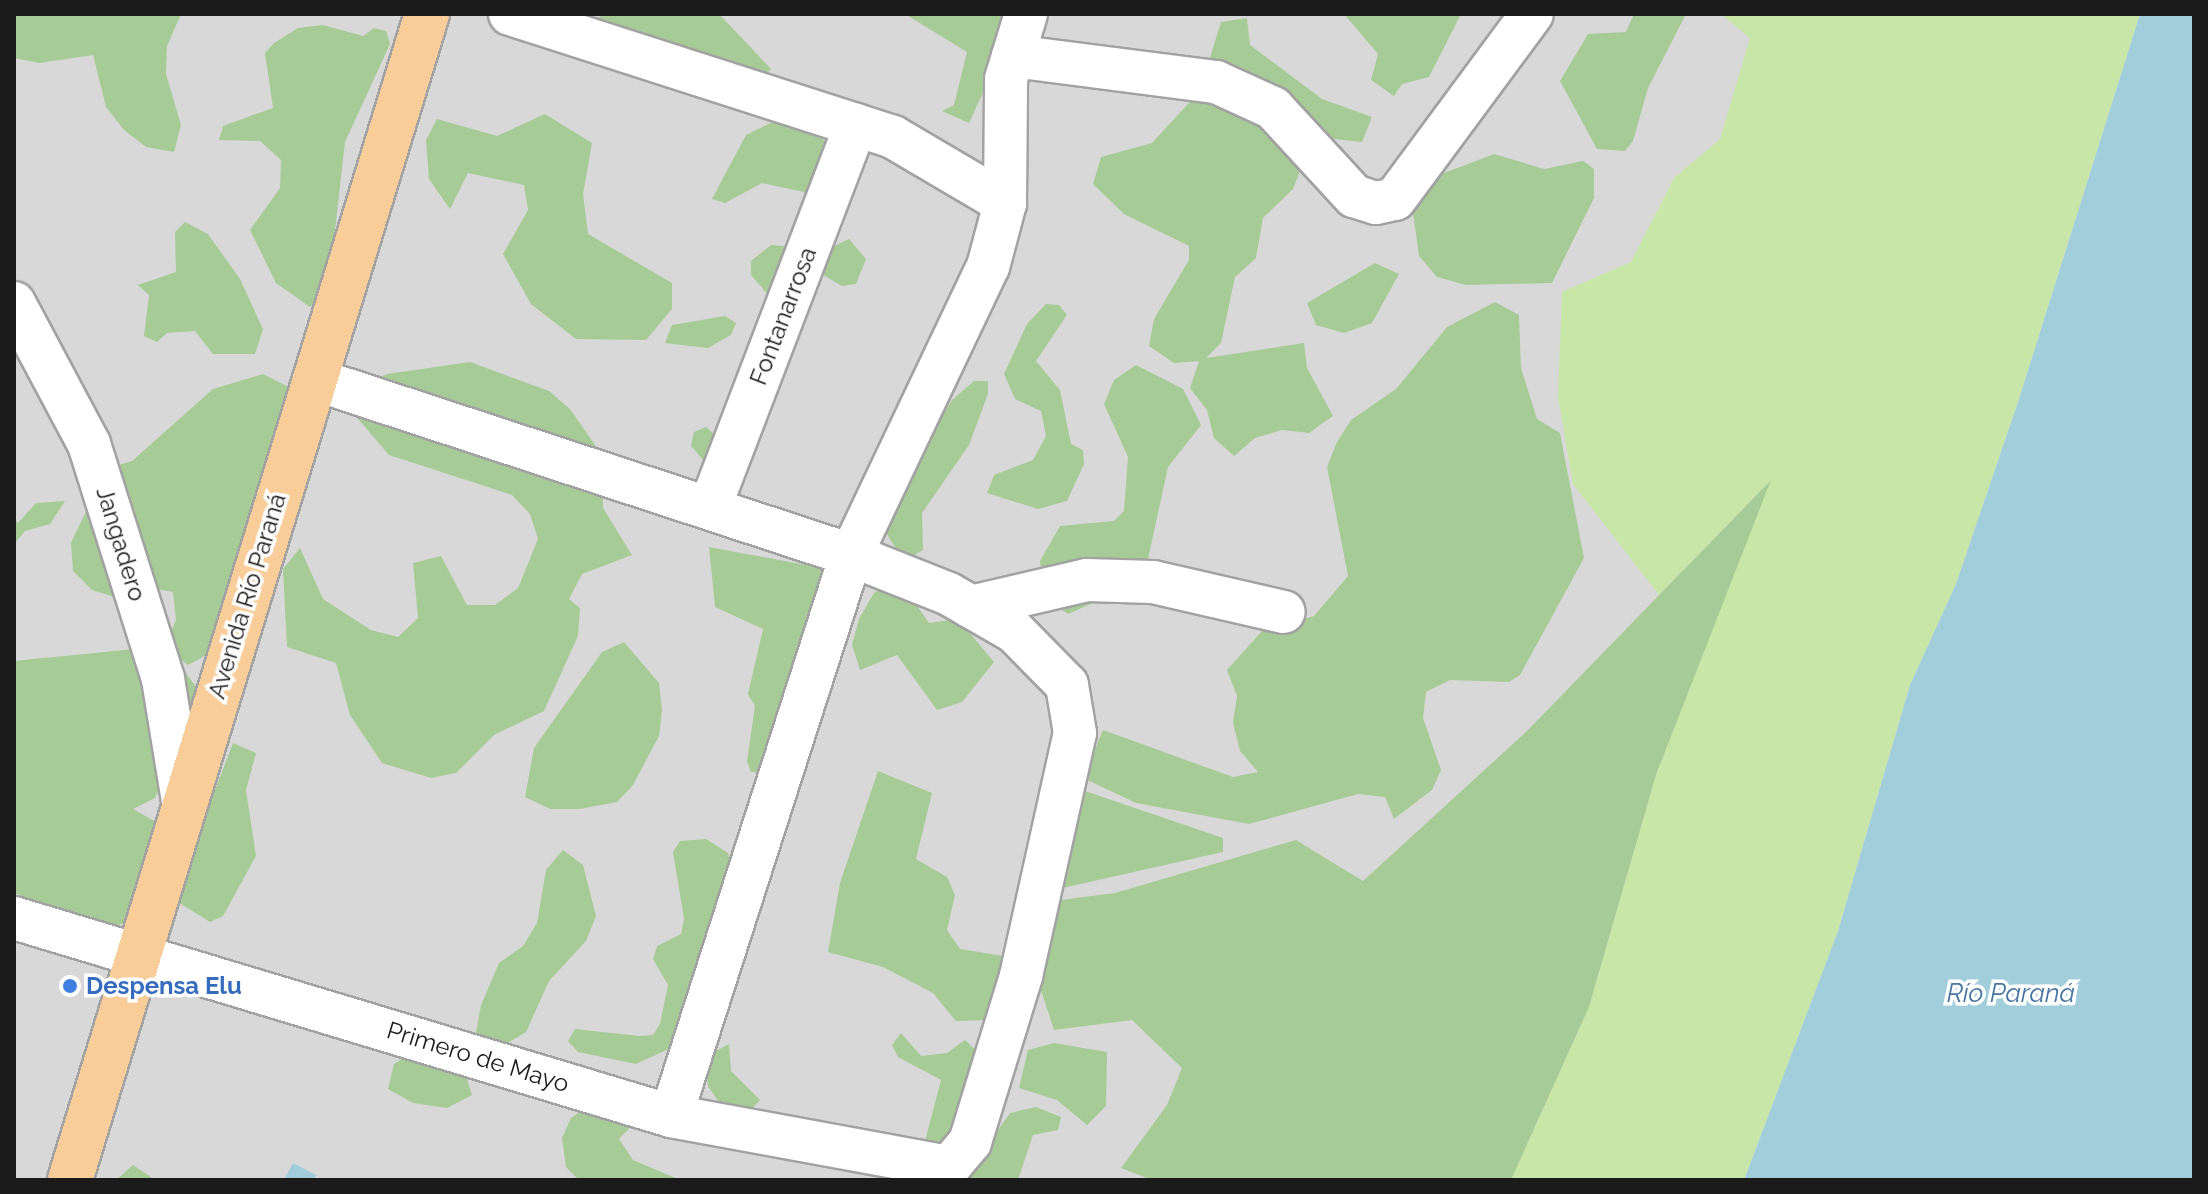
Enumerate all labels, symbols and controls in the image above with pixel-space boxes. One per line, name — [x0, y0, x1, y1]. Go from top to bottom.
street label: Fontanarrosa — [744, 243, 822, 389]
street label: Jangadero — [90, 484, 152, 604]
street label: Avenida Río Paraná — [202, 490, 292, 702]
place label: Despensa Elu — [86, 972, 242, 1000]
marker: Despensa Elu — [61, 977, 79, 995]
water label: Río Paraná — [1947, 978, 2075, 1010]
street label: Primero de Mayo — [384, 1016, 572, 1098]

